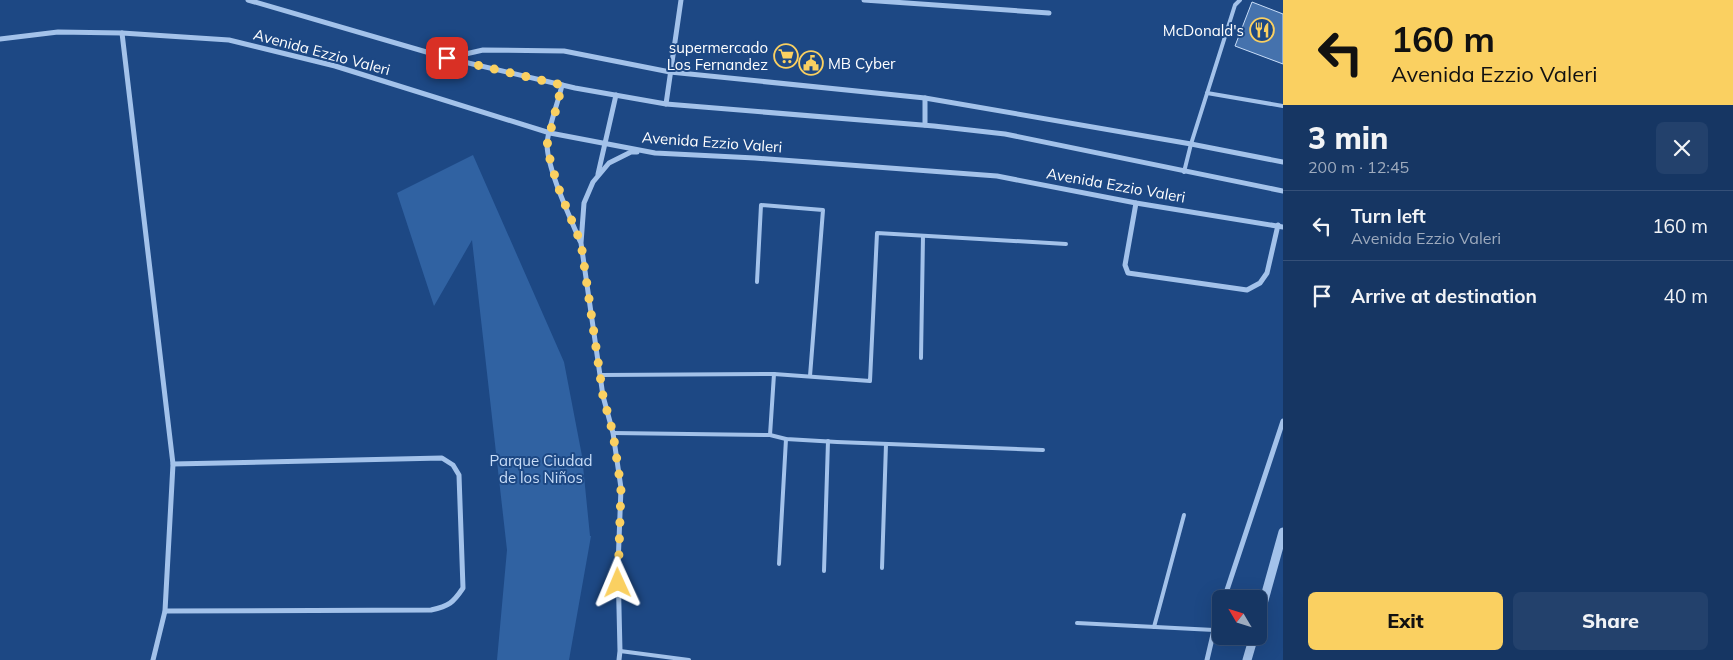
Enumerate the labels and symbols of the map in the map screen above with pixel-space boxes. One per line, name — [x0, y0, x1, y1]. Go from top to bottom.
restaurant icon: McDonald's — [1249, 17, 1275, 43]
place label: McDonald's — [1163, 21, 1244, 40]
street label: Avenida Ezzio Valeri — [252, 25, 392, 79]
pin — [426, 37, 468, 79]
place label: supermercado Los Fernandez — [667, 38, 768, 74]
supermarket icon: supermercado Los Fernandez — [773, 43, 799, 69]
public building icon: MB Cyber — [798, 50, 824, 76]
place label: MB Cyber — [828, 54, 896, 73]
street label: Avenida Ezzio Valeri — [641, 128, 783, 156]
street label: Avenida Ezzio Valeri — [1045, 163, 1187, 207]
park label: Parque Ciudad de los Niños — [490, 451, 592, 487]
position arrow — [591, 556, 643, 608]
north arrow — [1212, 590, 1268, 645]

